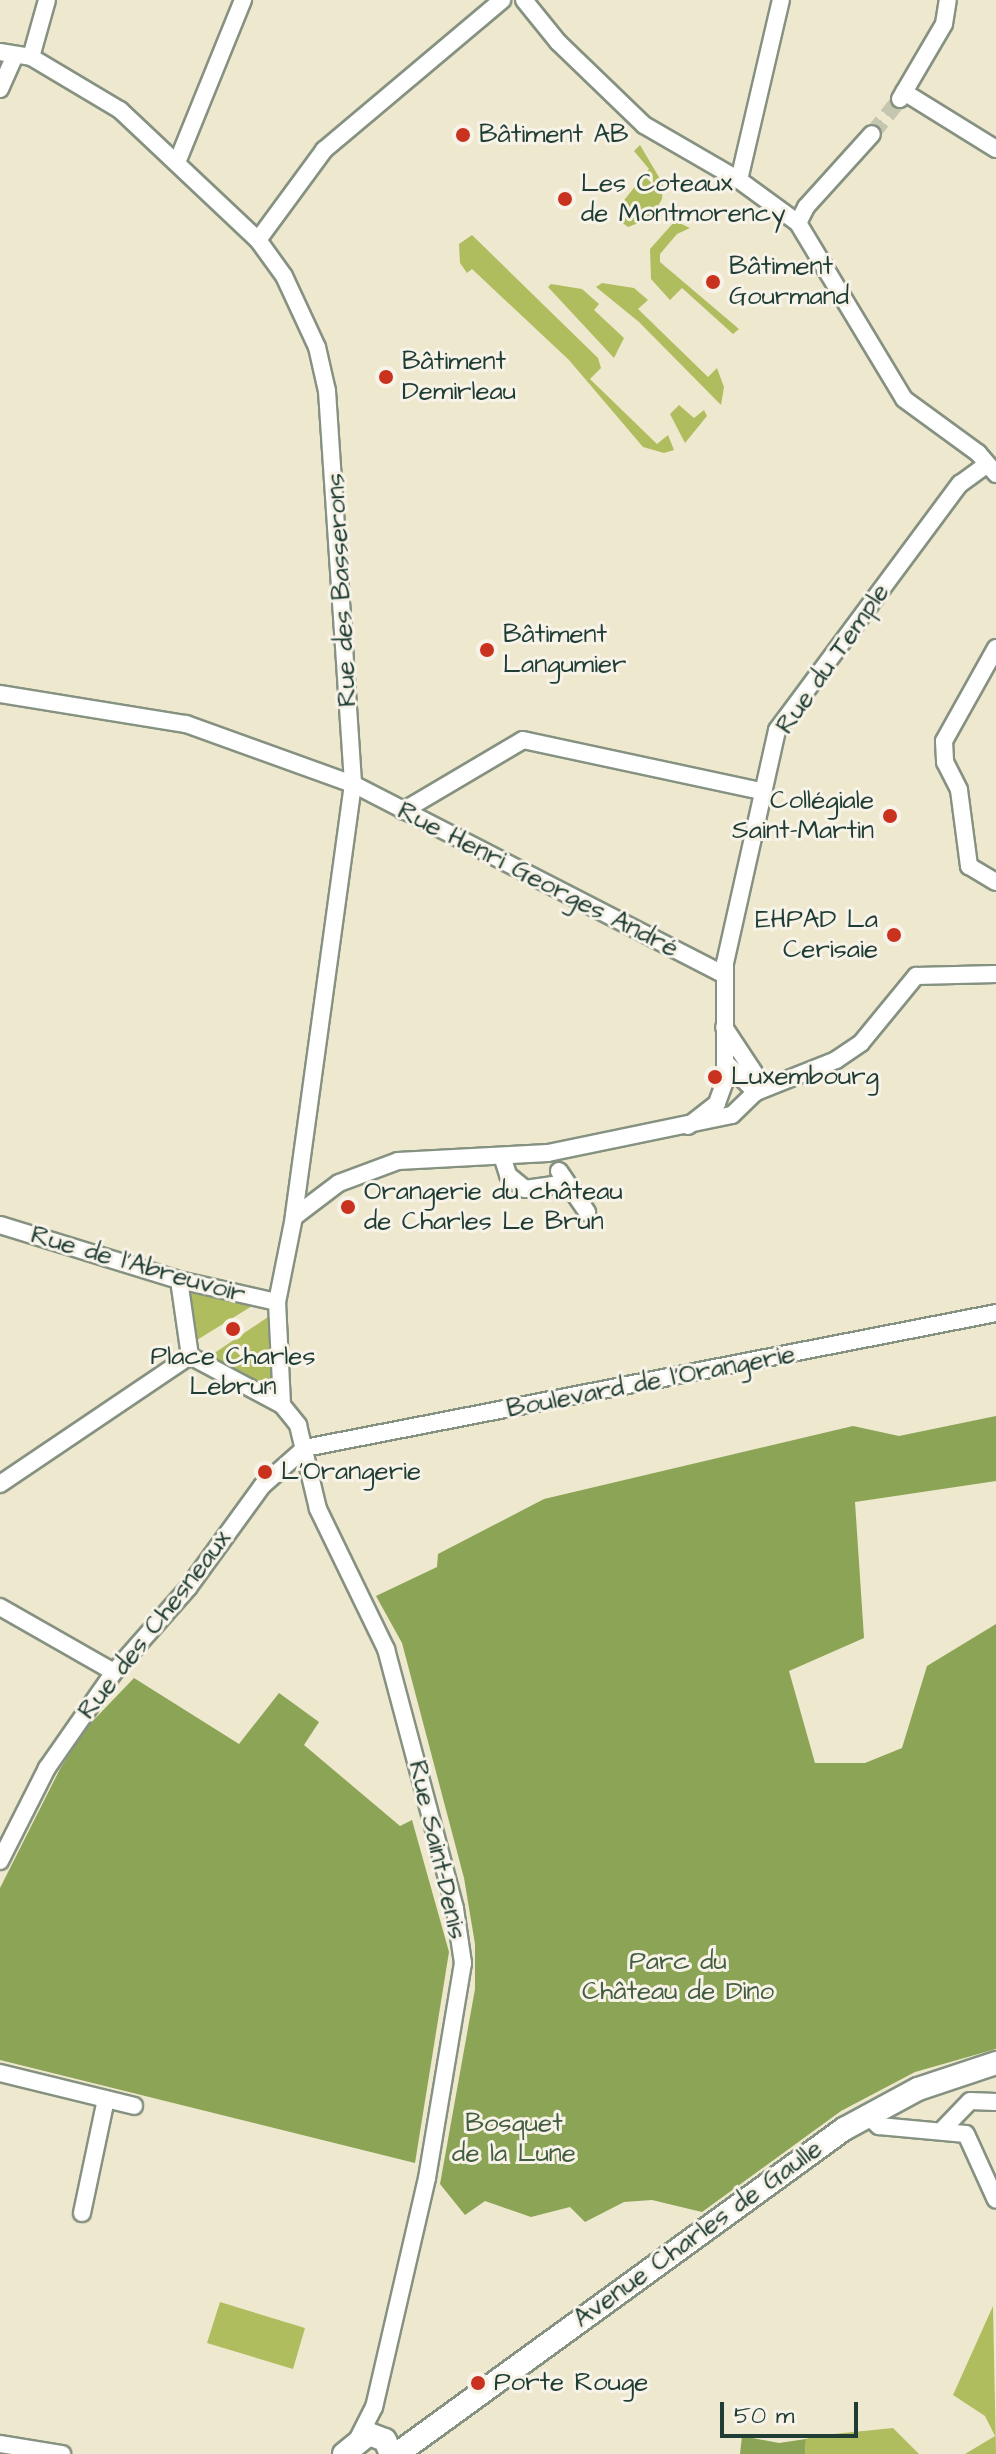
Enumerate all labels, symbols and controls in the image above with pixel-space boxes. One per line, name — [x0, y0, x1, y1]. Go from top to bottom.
place label: Bâtiment AB — [479, 119, 629, 151]
marker: Bâtiment AB — [454, 126, 472, 144]
place label: Les Coteaux de Montmorency — [581, 168, 785, 230]
marker: Les Coteaux de Montmorency — [556, 190, 574, 208]
place label: Bâtiment Gourmand — [729, 251, 849, 312]
marker: Bâtiment Gourmand — [704, 273, 722, 291]
place label: Bâtiment Demirleau — [402, 346, 516, 408]
marker: Bâtiment Demirleau — [377, 368, 395, 386]
street label: Rue des Basserons — [320, 472, 364, 708]
street label: Rue du Temple — [770, 578, 896, 740]
place label: Bâtiment Langumier — [503, 619, 626, 680]
marker: Bâtiment Langumier — [478, 641, 496, 659]
place label: Collégiale Saint-Martin — [732, 785, 874, 846]
street label: Rue Henri Georges André — [392, 795, 684, 965]
marker: Collégiale Saint-Martin — [881, 807, 899, 825]
place label: EHPAD La Cerisaie — [755, 904, 878, 966]
marker: EHPAD La Cerisaie — [885, 926, 903, 944]
place label: Luxembourg — [731, 1061, 879, 1093]
marker: Luxembourg — [706, 1068, 724, 1086]
place label: Orangerie du château de Charles Le Brun — [364, 1176, 623, 1238]
marker: Orangerie du château de Charles Le Brun — [339, 1198, 357, 1216]
street label: Rue de l'Abreuvoir — [27, 1219, 249, 1311]
marker: Place Charles Lebrun — [224, 1320, 242, 1338]
street label: Boulevard de l'Orangerie — [504, 1339, 798, 1425]
place label: Place Charles Lebrun — [151, 1341, 315, 1402]
place label: L'Orangerie — [281, 1456, 421, 1488]
marker: L'Orangerie — [256, 1463, 274, 1481]
street label: Rue des Chesneaux — [72, 1524, 238, 1726]
street label: Rue Saint-Denis — [401, 1758, 473, 1942]
park label: Parc du Château de Dino — [582, 1946, 774, 2008]
park label: Bosquet de la Lune — [452, 2108, 576, 2170]
street label: Avenue Charles de Gaulle — [568, 2133, 828, 2335]
place label: Porte Rouge — [494, 2367, 648, 2399]
marker: Porte Rouge — [469, 2374, 487, 2392]
scale bar — [724, 2386, 862, 2436]
text: 50 m — [734, 2399, 794, 2433]

